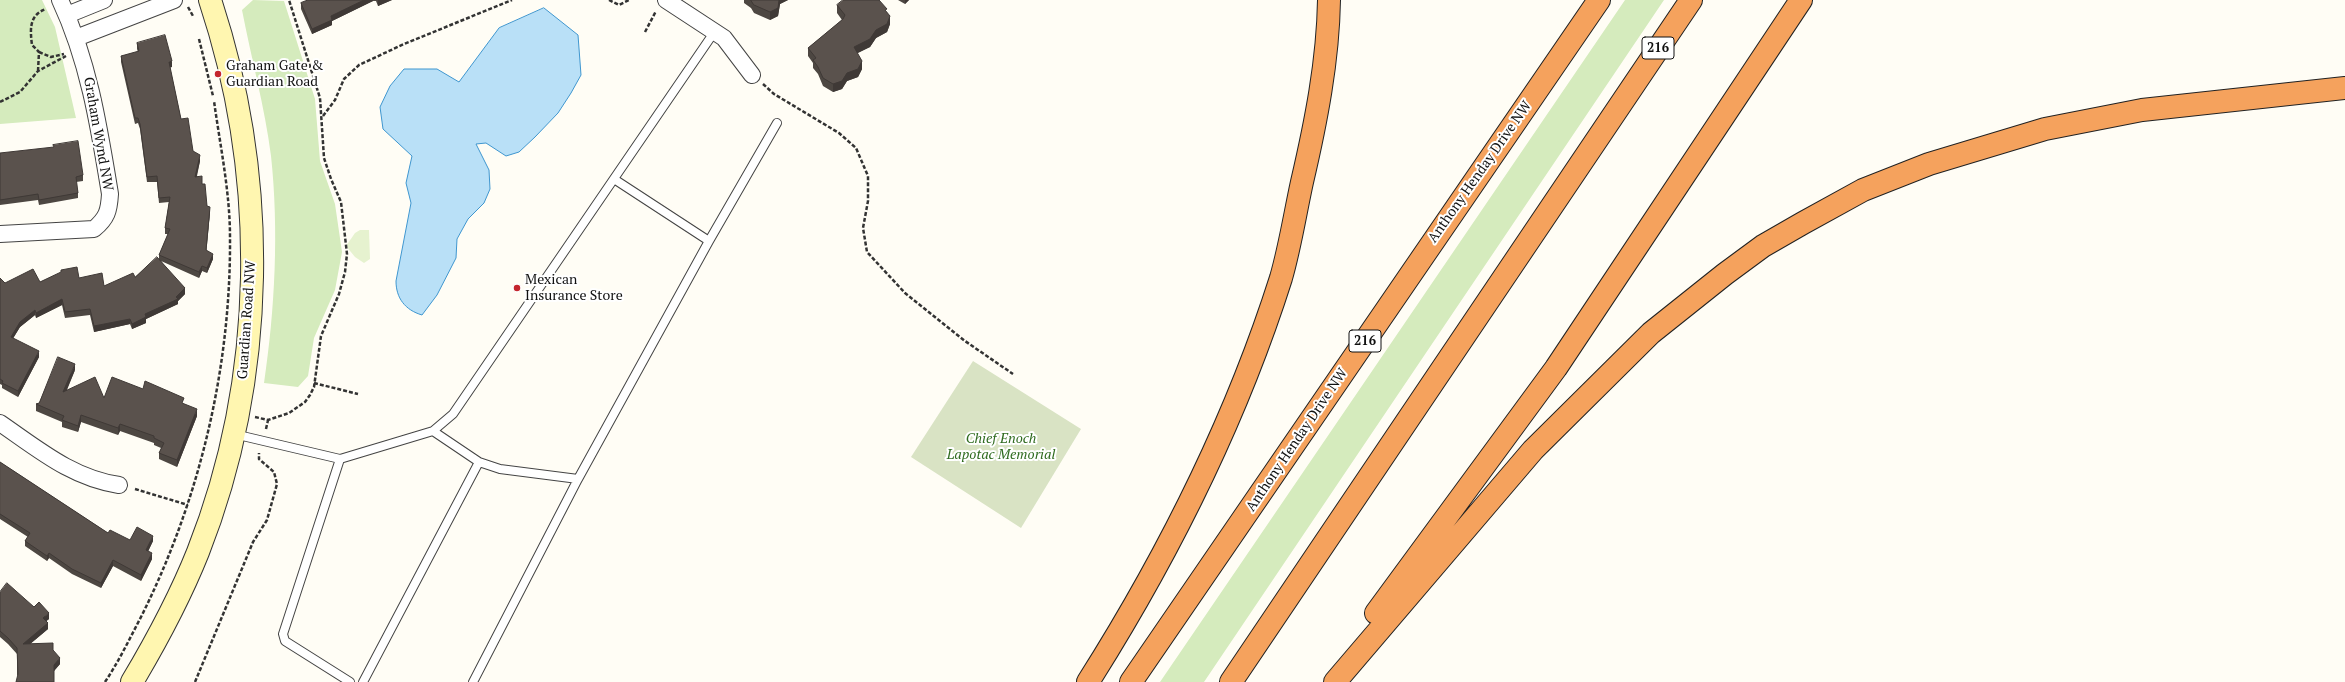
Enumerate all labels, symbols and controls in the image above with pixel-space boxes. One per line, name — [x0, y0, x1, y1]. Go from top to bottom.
road number: 216 — [1642, 37, 1674, 59]
place label: Graham Gate & Guardian Road — [226, 58, 323, 90]
marker: Graham Gate & Guardian Road — [213, 69, 223, 79]
street label: Graham Wynd NW — [80, 76, 116, 192]
street label: Anthony Henday Drive NW — [1425, 98, 1535, 246]
street label: Guardian Road NW — [234, 260, 260, 380]
place label: Mexican Insurance Store — [525, 272, 623, 304]
marker: Mexican Insurance Store — [512, 283, 522, 293]
road number: 216 — [1349, 330, 1381, 352]
street label: Anthony Henday Drive NW — [1243, 365, 1351, 515]
park label: Chief Enoch Lapotac Memorial — [947, 431, 1055, 464]

